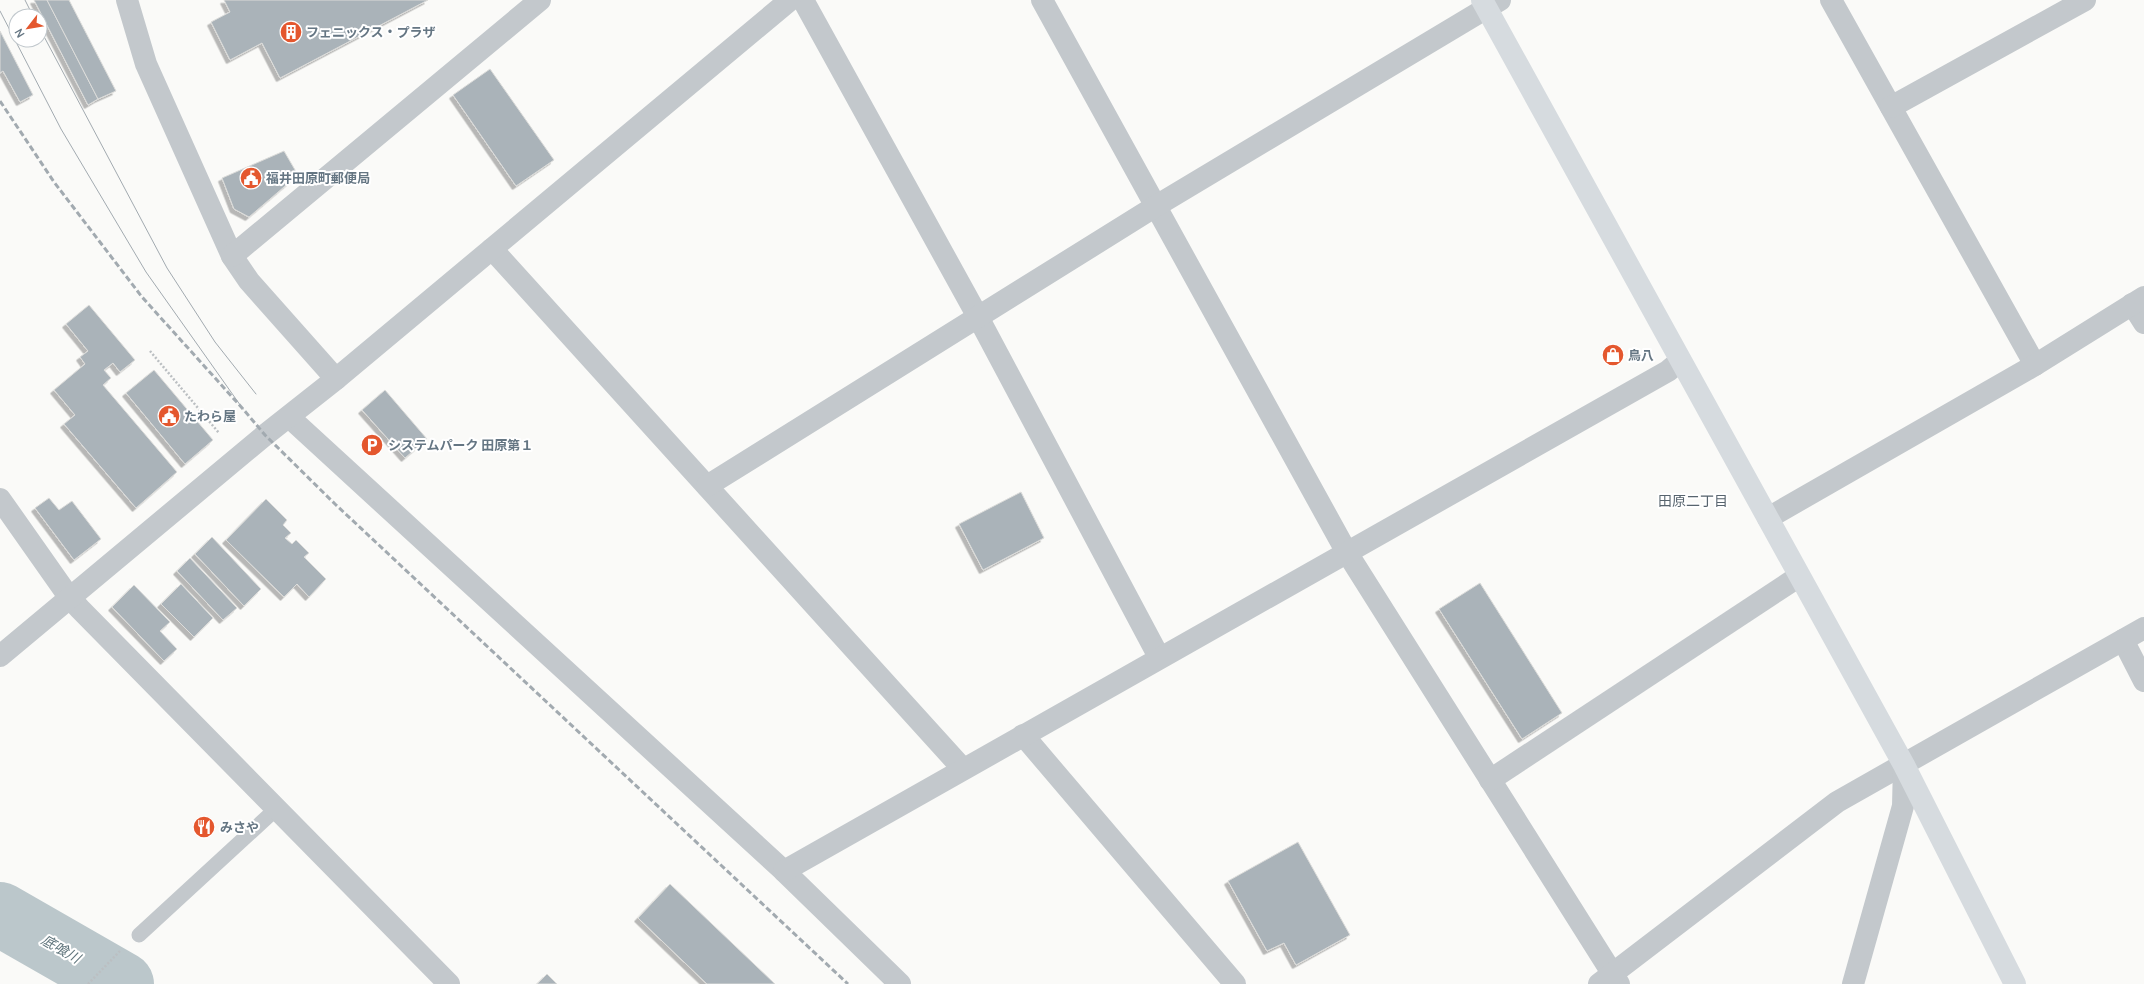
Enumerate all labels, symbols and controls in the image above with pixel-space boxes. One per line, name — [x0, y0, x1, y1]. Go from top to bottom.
north arrow — [8, 8, 48, 48]
building icon: フェニックス・プラザ — [278, 19, 304, 45]
place label: フェニックス・プラザ — [306, 23, 436, 41]
text: N — [10, 26, 27, 41]
public building icon: 福井田原町郵便局 — [238, 165, 264, 191]
place label: 福井田原町郵便局 — [266, 169, 370, 187]
shop icon: 鳥八 — [1600, 342, 1626, 368]
place label: 鳥八 — [1628, 346, 1654, 364]
public building icon: たわら屋 — [156, 403, 182, 429]
place label: たわら屋 — [184, 407, 236, 425]
parking icon: システムパーク 田原第１ — [359, 432, 385, 458]
place label: システムパーク 田原第１ — [388, 436, 533, 454]
district label: 田原二丁目 — [1658, 491, 1728, 510]
restaurant icon: みさや — [191, 814, 217, 840]
place label: みさや — [220, 818, 259, 836]
water label: 底喰川 — [38, 930, 86, 968]

